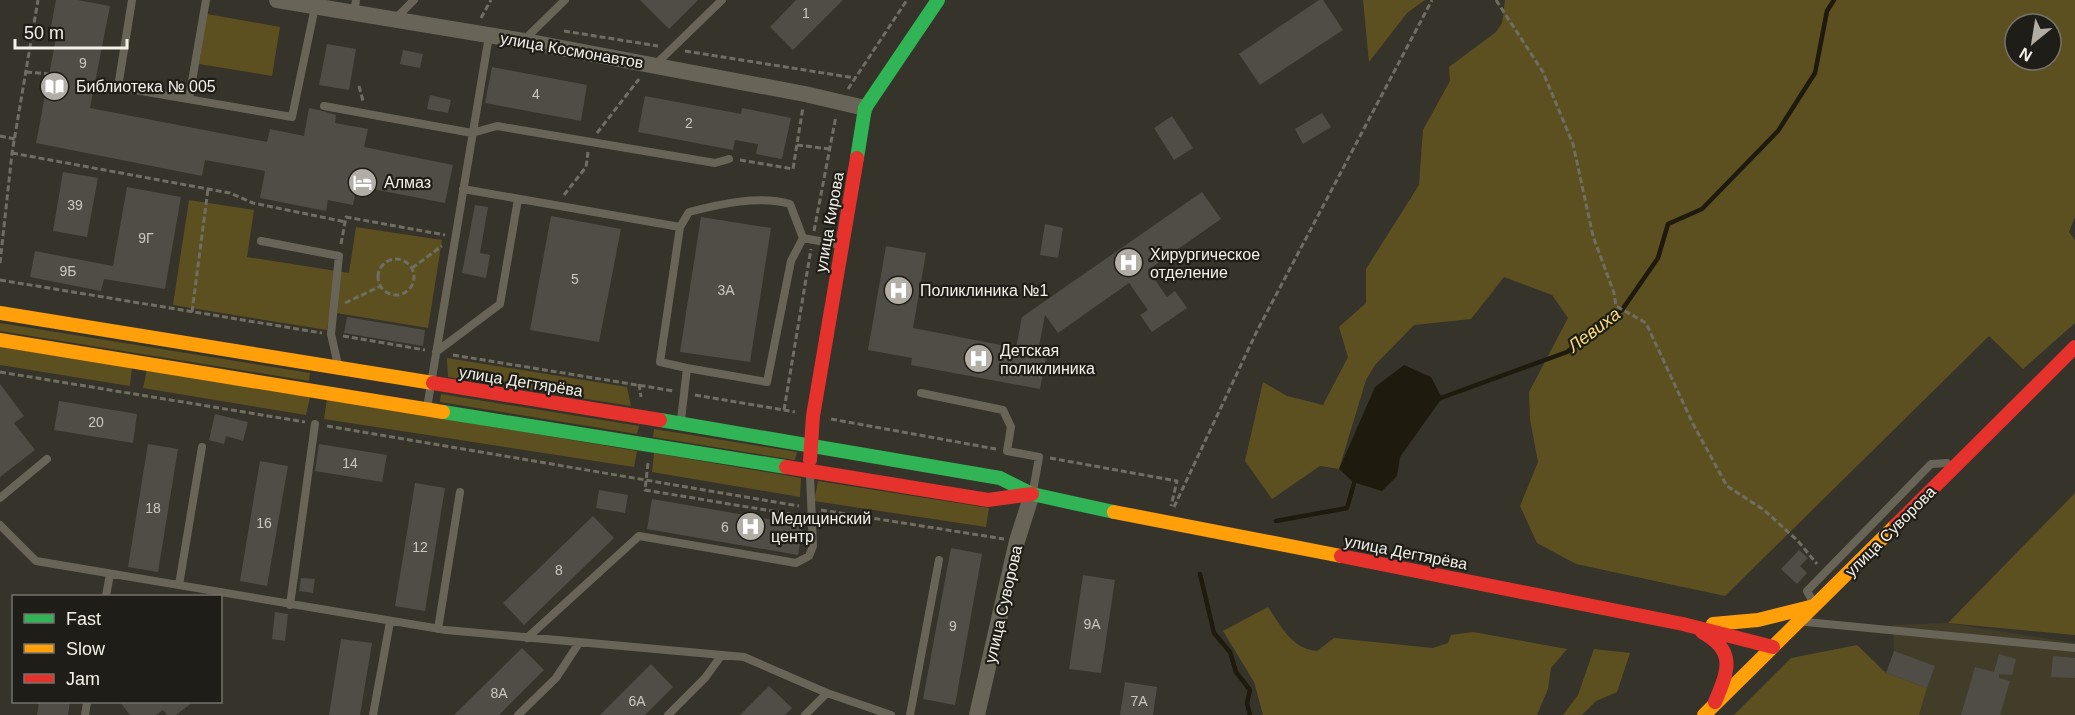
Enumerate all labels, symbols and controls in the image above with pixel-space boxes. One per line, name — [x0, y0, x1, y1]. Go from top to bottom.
house number: 1 — [802, 5, 810, 21]
scale bar — [15, 12, 128, 50]
north arrow — [2003, 12, 2063, 72]
text: 50 m — [24, 23, 64, 43]
street label: улица Космонавтов — [499, 30, 645, 71]
text: N — [2016, 44, 2035, 65]
house number: 9 — [79, 55, 87, 71]
library icon: Библиотека № 005 — [39, 70, 71, 102]
place label: Библиотека № 005 — [76, 78, 216, 95]
house number: 4 — [532, 86, 540, 102]
house number: 2 — [685, 115, 693, 131]
hotel icon: Алмаз — [347, 166, 379, 198]
street label: улица Кирова — [812, 170, 847, 274]
place label: Алмаз — [384, 174, 431, 191]
house number: 39 — [67, 197, 83, 213]
house number: 9Г — [138, 230, 154, 246]
place label: Хирургическое отделение — [1150, 246, 1260, 281]
hospital icon: Хирургическое отделение — [1113, 247, 1145, 279]
house number: 9Б — [60, 263, 76, 279]
house number: 5 — [571, 271, 579, 287]
hospital icon: Поликлиника №1 — [883, 274, 915, 306]
house number: 3А — [717, 282, 735, 298]
place label: Поликлиника №1 — [920, 282, 1048, 299]
water label: Левиха — [1563, 304, 1624, 357]
place label: Детская поликлиника — [1000, 342, 1095, 377]
hospital icon: Детская поликлиника — [963, 343, 995, 375]
street label: улица Дегтярёва — [458, 363, 584, 400]
house number: 20 — [88, 414, 104, 430]
house number: 14 — [342, 455, 358, 471]
street label: улица Суворова — [1842, 483, 1939, 580]
house number: 18 — [145, 500, 161, 516]
place label: Медицинский центр — [771, 510, 871, 545]
hospital icon: Медицинский центр — [734, 511, 766, 543]
house number: 16 — [256, 515, 272, 531]
house number: 6 — [721, 519, 729, 535]
street label: улица Дегтярёва — [1343, 532, 1469, 573]
house number: 12 — [412, 539, 428, 555]
street label: улица Суворова — [982, 544, 1025, 665]
house number: 8 — [555, 562, 563, 578]
legend — [12, 595, 222, 703]
text: Fast — [66, 609, 101, 629]
house number: 9А — [1083, 616, 1101, 632]
house number: 9 — [949, 618, 957, 634]
text: Slow — [66, 639, 106, 659]
text: Jam — [66, 669, 100, 689]
house number: 8А — [490, 685, 508, 701]
house number: 6А — [628, 693, 646, 709]
house number: 7А — [1130, 693, 1148, 709]

